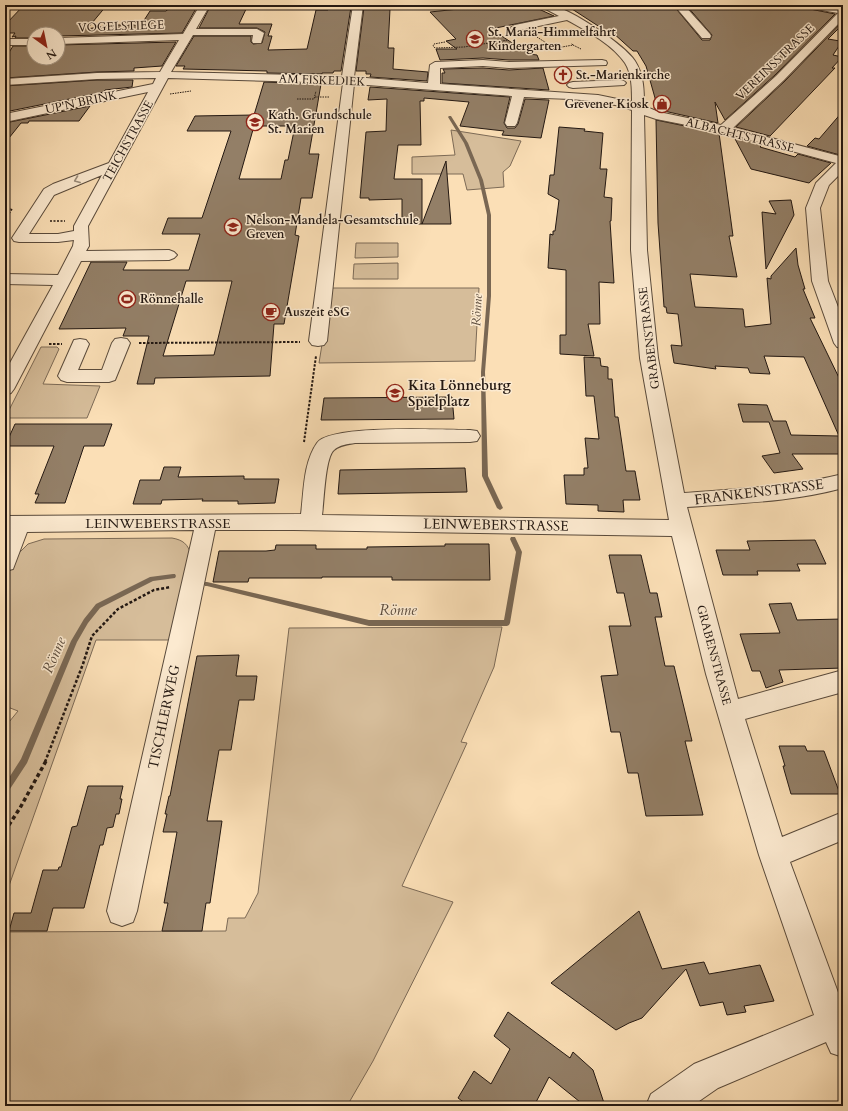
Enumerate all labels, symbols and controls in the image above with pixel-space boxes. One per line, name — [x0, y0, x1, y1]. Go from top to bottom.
street label: VOGELSTIEGE — [77, 16, 165, 36]
street label: VEREINSSTRASSE — [732, 20, 818, 104]
place label: St. Mariä-Himmelfahrt Kindergarten — [488, 24, 616, 54]
north arrow — [26, 26, 66, 66]
school or university icon: St. Mariä-Himmelfahrt Kindergarten — [465, 29, 485, 49]
text: N — [43, 45, 59, 63]
church icon: St.-Marienkirche — [553, 65, 573, 85]
place label: St.-Marienkirche — [576, 67, 670, 83]
street label: AM FISKEDIEK — [278, 70, 366, 90]
street label: UP'N BRINK — [44, 87, 118, 117]
shop icon: Grevener Kiosk — [652, 94, 672, 114]
place label: Grevener Kiosk — [564, 96, 650, 112]
street label: TEICHSTRASSE — [99, 97, 157, 185]
place label: Kath. Grundschule St. Marien — [268, 107, 372, 137]
school or university icon: Kath. Grundschule St. Marien — [245, 112, 265, 132]
street label: ALBACHTSTRASSE — [684, 114, 796, 156]
one-way arrow — [73, 175, 80, 183]
place label: Nelson-Mandela-Gesamtschule Greven — [246, 212, 419, 242]
school or university icon: Nelson-Mandela-Gesamtschule Greven — [223, 217, 243, 237]
street label: GRABENSTRASSE — [635, 286, 663, 390]
sports icon: Rönnehalle — [117, 289, 137, 309]
place label: Rönnehalle — [140, 291, 204, 307]
water label: Rönne — [467, 292, 487, 327]
cafe icon: Auszeit eSG — [261, 302, 281, 322]
place label: Auszeit eSG — [284, 304, 350, 320]
place label: Kita Lönneburg Spielplatz — [408, 376, 512, 411]
school or university icon: Kita Lönneburg Spielplatz — [385, 383, 405, 403]
street label: FRANKENSTRASSE — [693, 475, 825, 509]
street label: LEINWEBERSTRASSE — [85, 514, 231, 533]
street label: LEINWEBERSTRASSE — [423, 514, 569, 536]
water label: Rönne — [379, 600, 417, 620]
street label: GRABENSTRASSE — [693, 603, 735, 707]
water label: Rönne — [37, 634, 71, 676]
street label: TISCHLERWEG — [144, 663, 184, 771]

